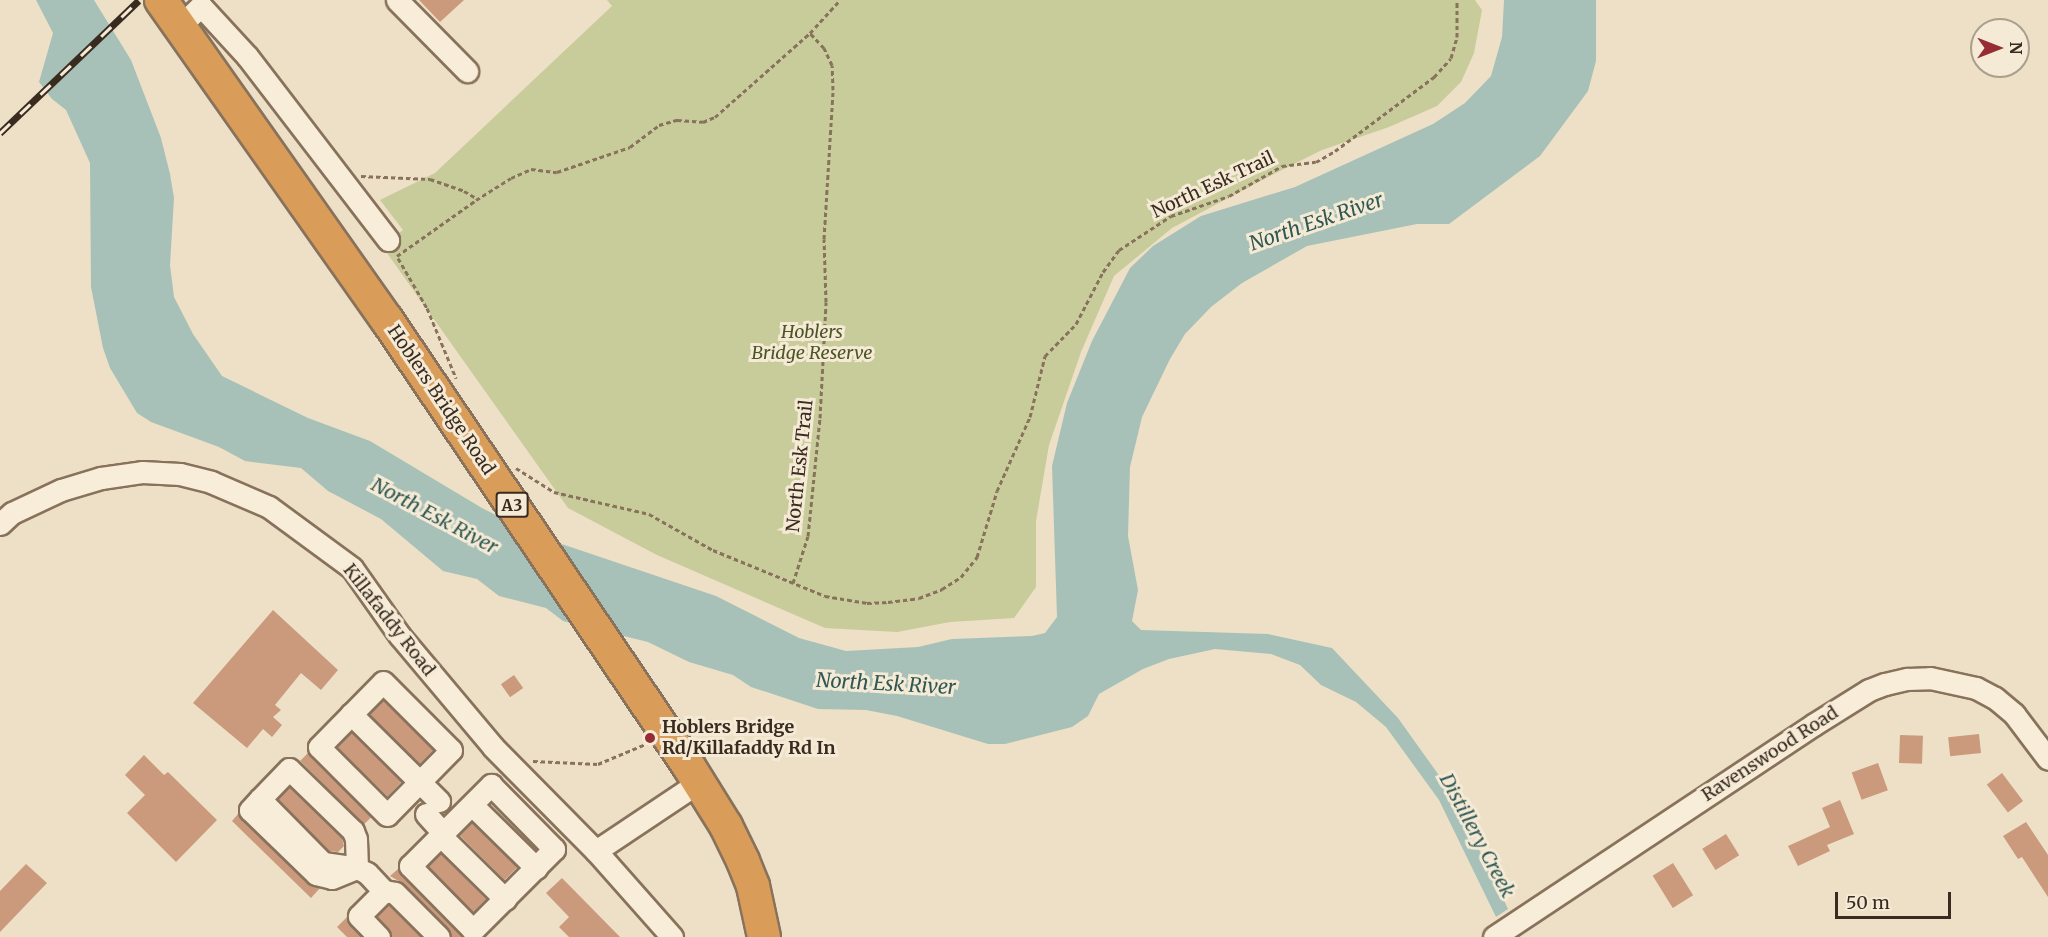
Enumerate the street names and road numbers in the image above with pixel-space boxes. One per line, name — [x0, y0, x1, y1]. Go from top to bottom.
street label: North Esk Trail — [1148, 147, 1278, 223]
street label: Hoblers Bridge Road — [383, 321, 499, 479]
street label: North Esk Trail — [782, 399, 818, 533]
road number: A3 — [496, 492, 528, 518]
street label: Killafaddy Road — [339, 560, 439, 680]
street label: Ravenswood Road — [1698, 702, 1842, 806]

